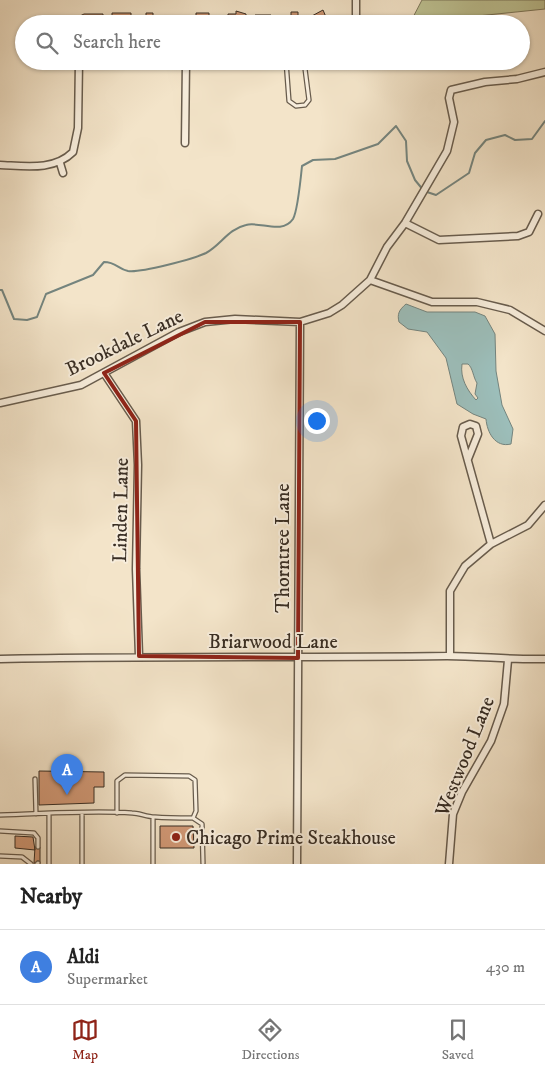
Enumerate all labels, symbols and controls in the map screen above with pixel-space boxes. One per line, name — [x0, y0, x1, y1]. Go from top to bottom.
search box — [15, 15, 530, 70]
icon: search — [33, 29, 61, 57]
text: Search here — [73, 31, 161, 54]
street label: Brookdale Lane — [62, 304, 188, 383]
your location — [304, 408, 330, 434]
street label: Linden Lane — [108, 458, 135, 563]
street label: Thorntree Lane — [271, 483, 296, 613]
street label: Briarwood Lane — [208, 630, 338, 655]
street label: Westwood Lane — [430, 693, 501, 821]
pin: A — [51, 754, 83, 795]
place label: Chicago Prime Steakhouse — [186, 826, 396, 851]
marker: Chicago Prime Steakhouse — [170, 831, 182, 843]
text: Nearby — [20, 884, 82, 910]
text: Aldi — [67, 946, 99, 969]
text: A — [31, 957, 41, 977]
text: 430 m — [486, 957, 525, 977]
text: Supermarket — [67, 969, 148, 989]
tab: Map — [71, 1016, 99, 1064]
tab: Directions — [241, 1016, 299, 1064]
tab: Saved — [442, 1016, 474, 1064]

